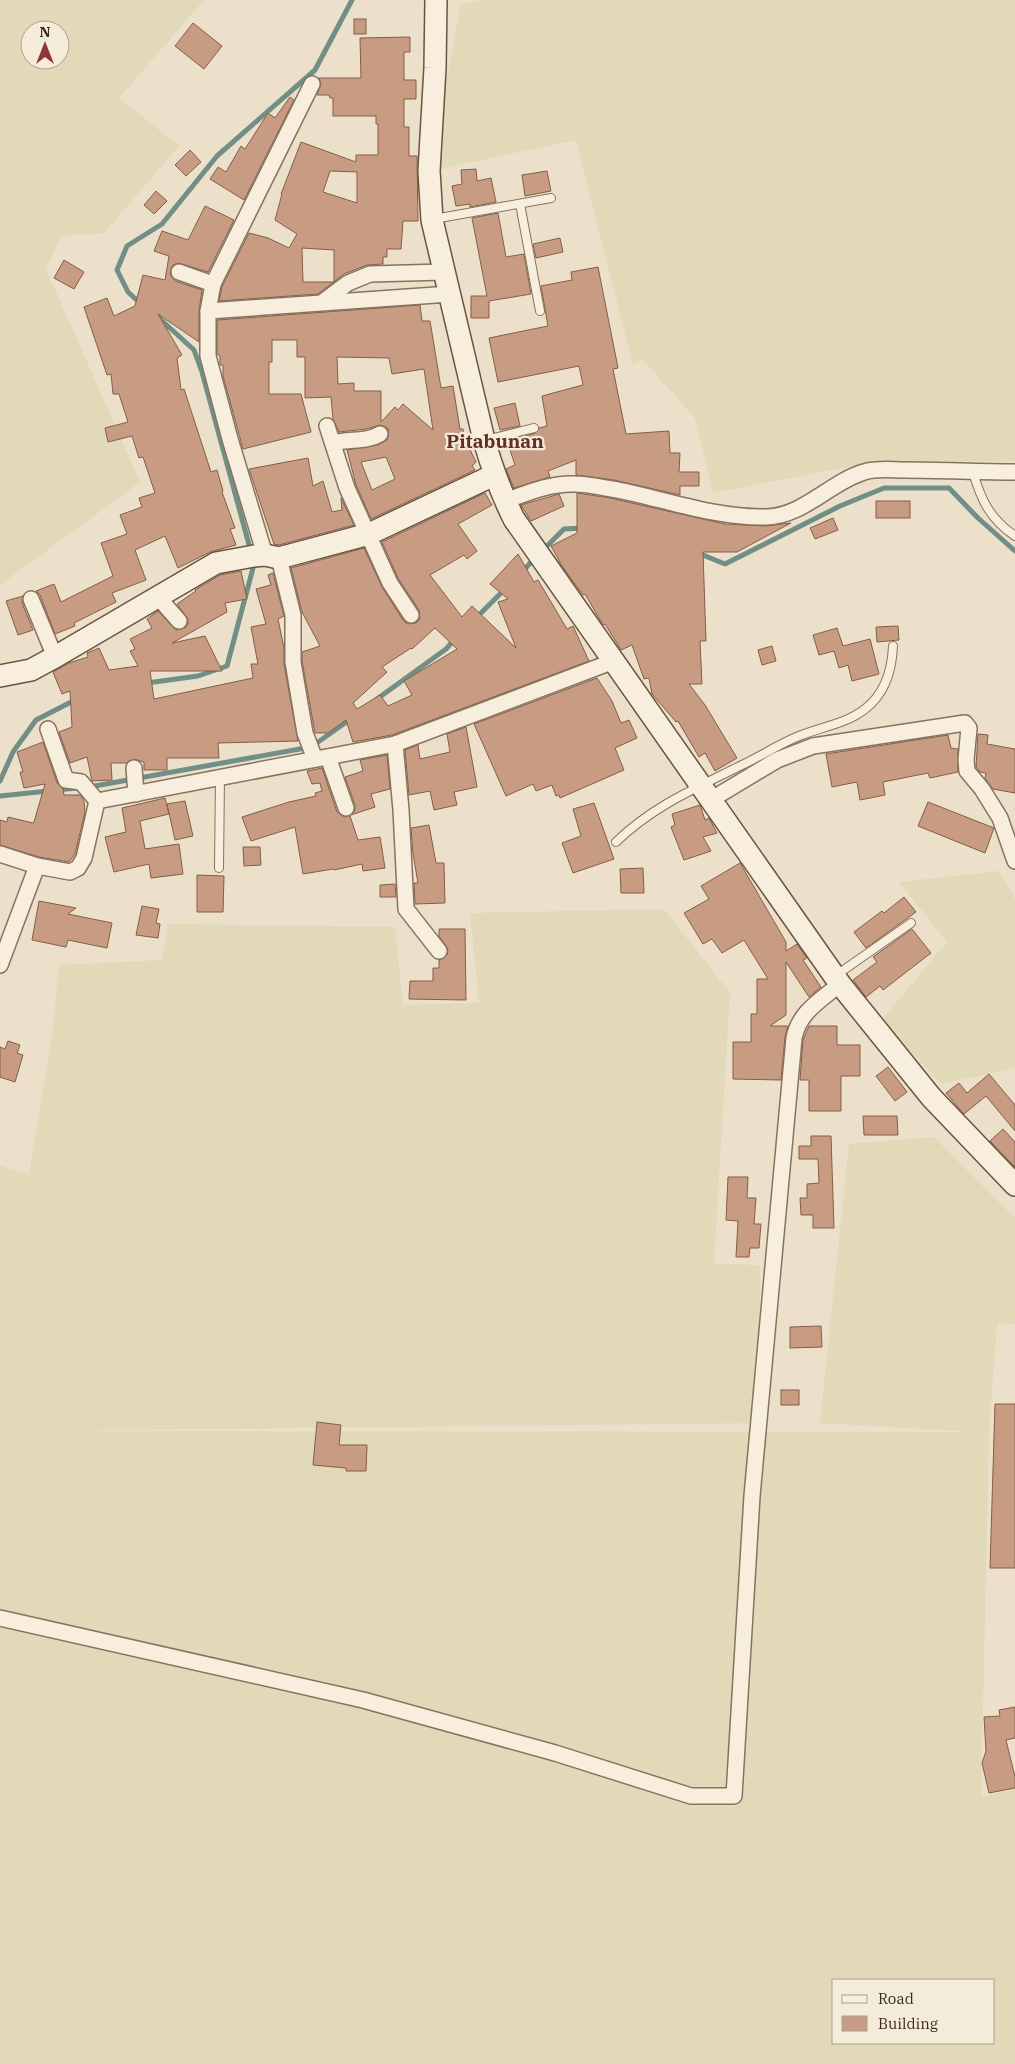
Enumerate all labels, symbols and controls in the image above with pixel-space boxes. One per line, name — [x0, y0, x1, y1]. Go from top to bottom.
north arrow — [20, 20, 70, 70]
text: N — [39, 23, 51, 41]
district label: Pitabunan — [446, 429, 544, 453]
legend — [832, 1979, 995, 2044]
text: Road — [878, 1989, 914, 2008]
text: Building — [878, 2014, 938, 2033]

